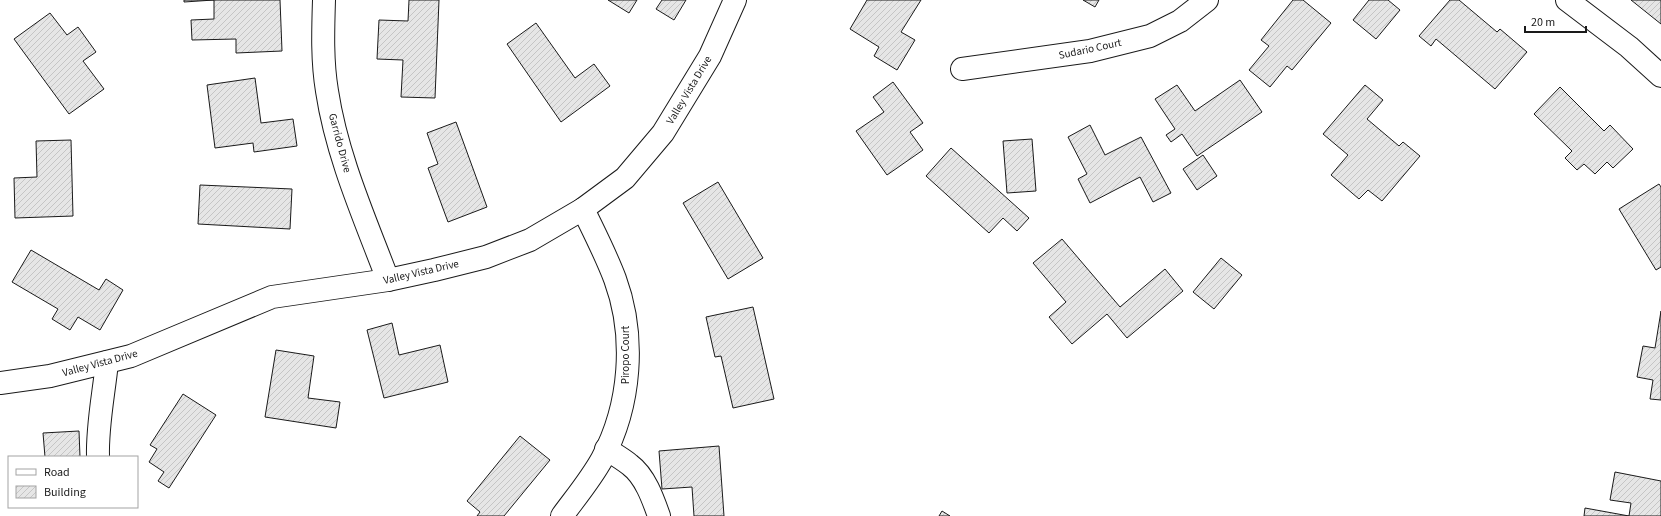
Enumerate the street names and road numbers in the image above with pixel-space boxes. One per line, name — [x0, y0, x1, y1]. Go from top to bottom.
street label: Sudario Court — [1057, 35, 1123, 63]
street label: Valley Vista Drive — [663, 53, 716, 127]
street label: Garrido Drive — [325, 112, 355, 175]
street label: Valley Vista Drive — [382, 256, 461, 288]
street label: Piropo Court — [618, 325, 633, 384]
street label: Valley Vista Drive — [61, 346, 140, 380]

